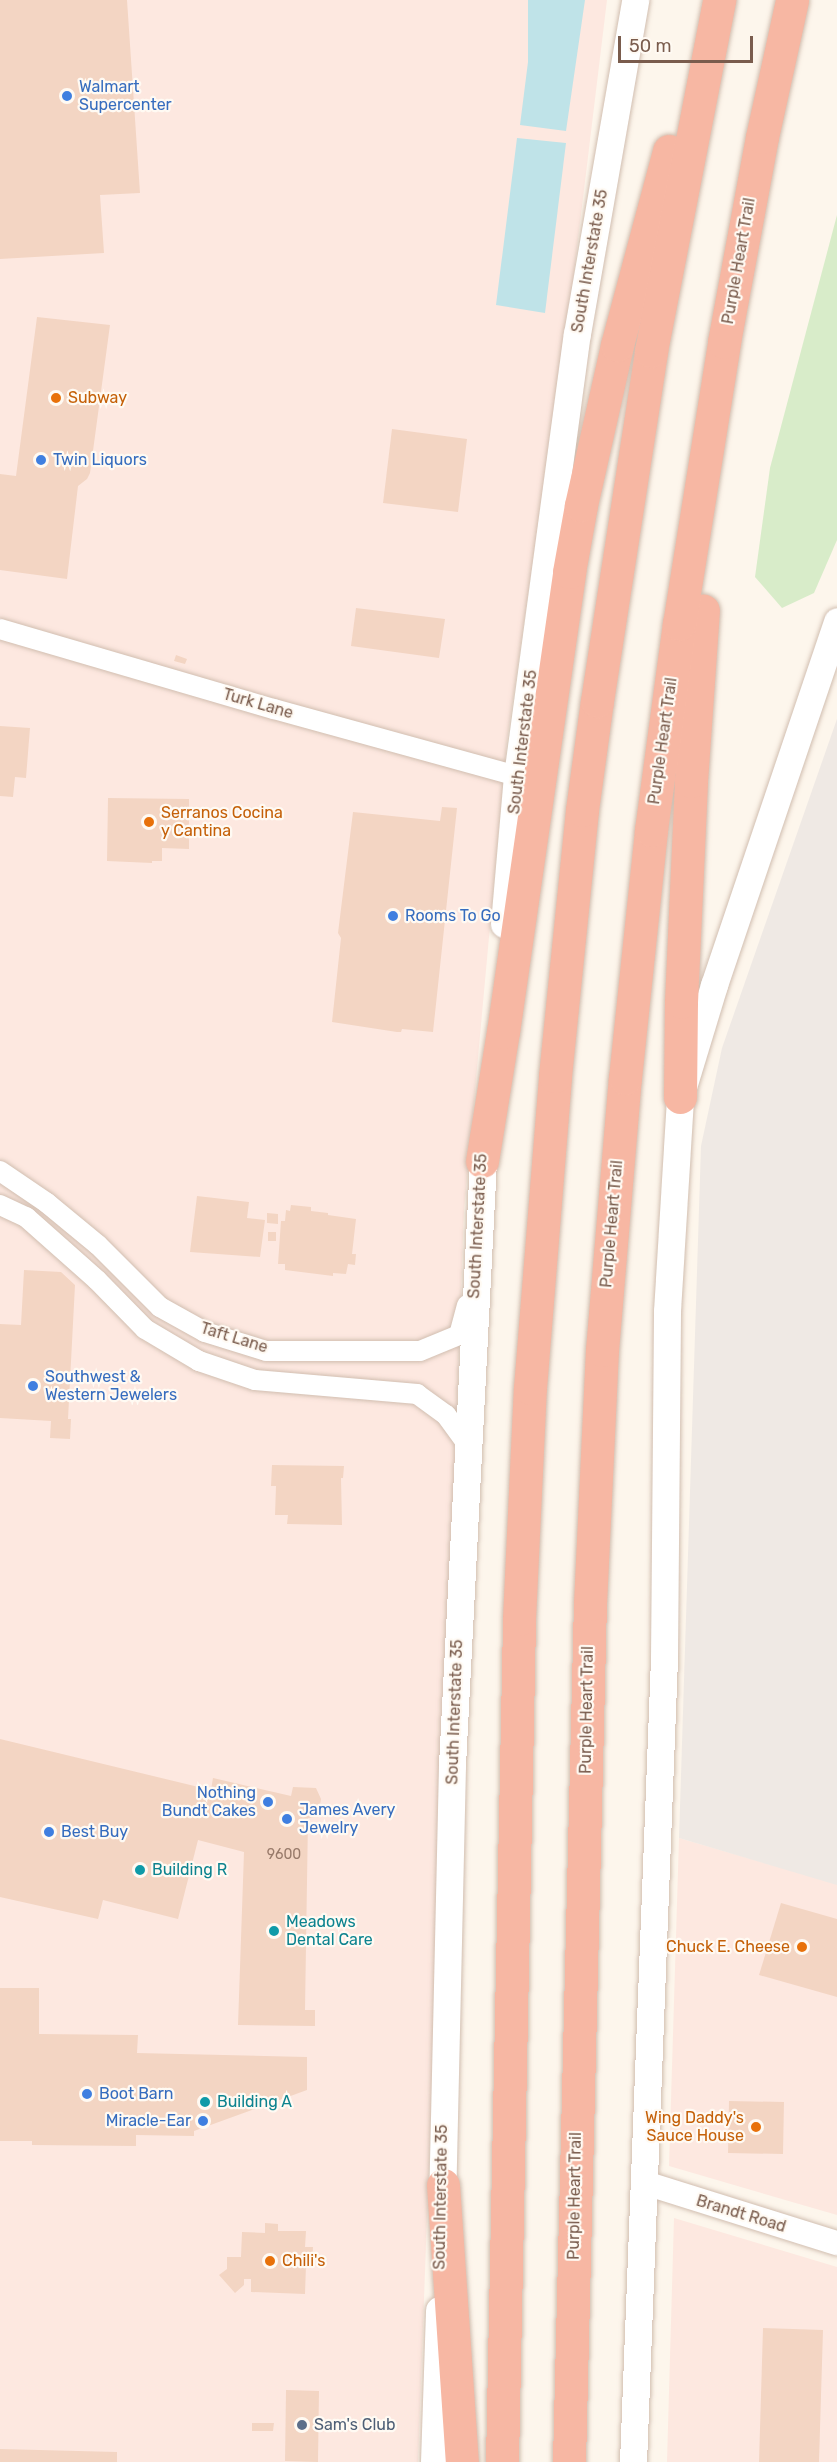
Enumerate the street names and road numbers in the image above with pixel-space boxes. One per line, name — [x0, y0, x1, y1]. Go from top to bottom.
street label: South Interstate 35 — [568, 188, 612, 334]
street label: Purple Heart Trail — [718, 196, 760, 326]
street label: South Interstate 35 — [505, 669, 541, 815]
street label: Purple Heart Trail — [645, 676, 681, 806]
street label: Turk Lane — [221, 685, 295, 723]
street label: South Interstate 35 — [465, 1153, 491, 1299]
street label: Purple Heart Trail — [597, 1159, 627, 1289]
street label: Taft Lane — [198, 1319, 270, 1357]
street label: South Interstate 35 — [443, 1639, 467, 1785]
street label: Purple Heart Trail — [576, 1646, 598, 1774]
street label: South Interstate 35 — [430, 2124, 452, 2270]
street label: Purple Heart Trail — [564, 2132, 586, 2260]
street label: Brandt Road — [694, 2191, 788, 2237]

